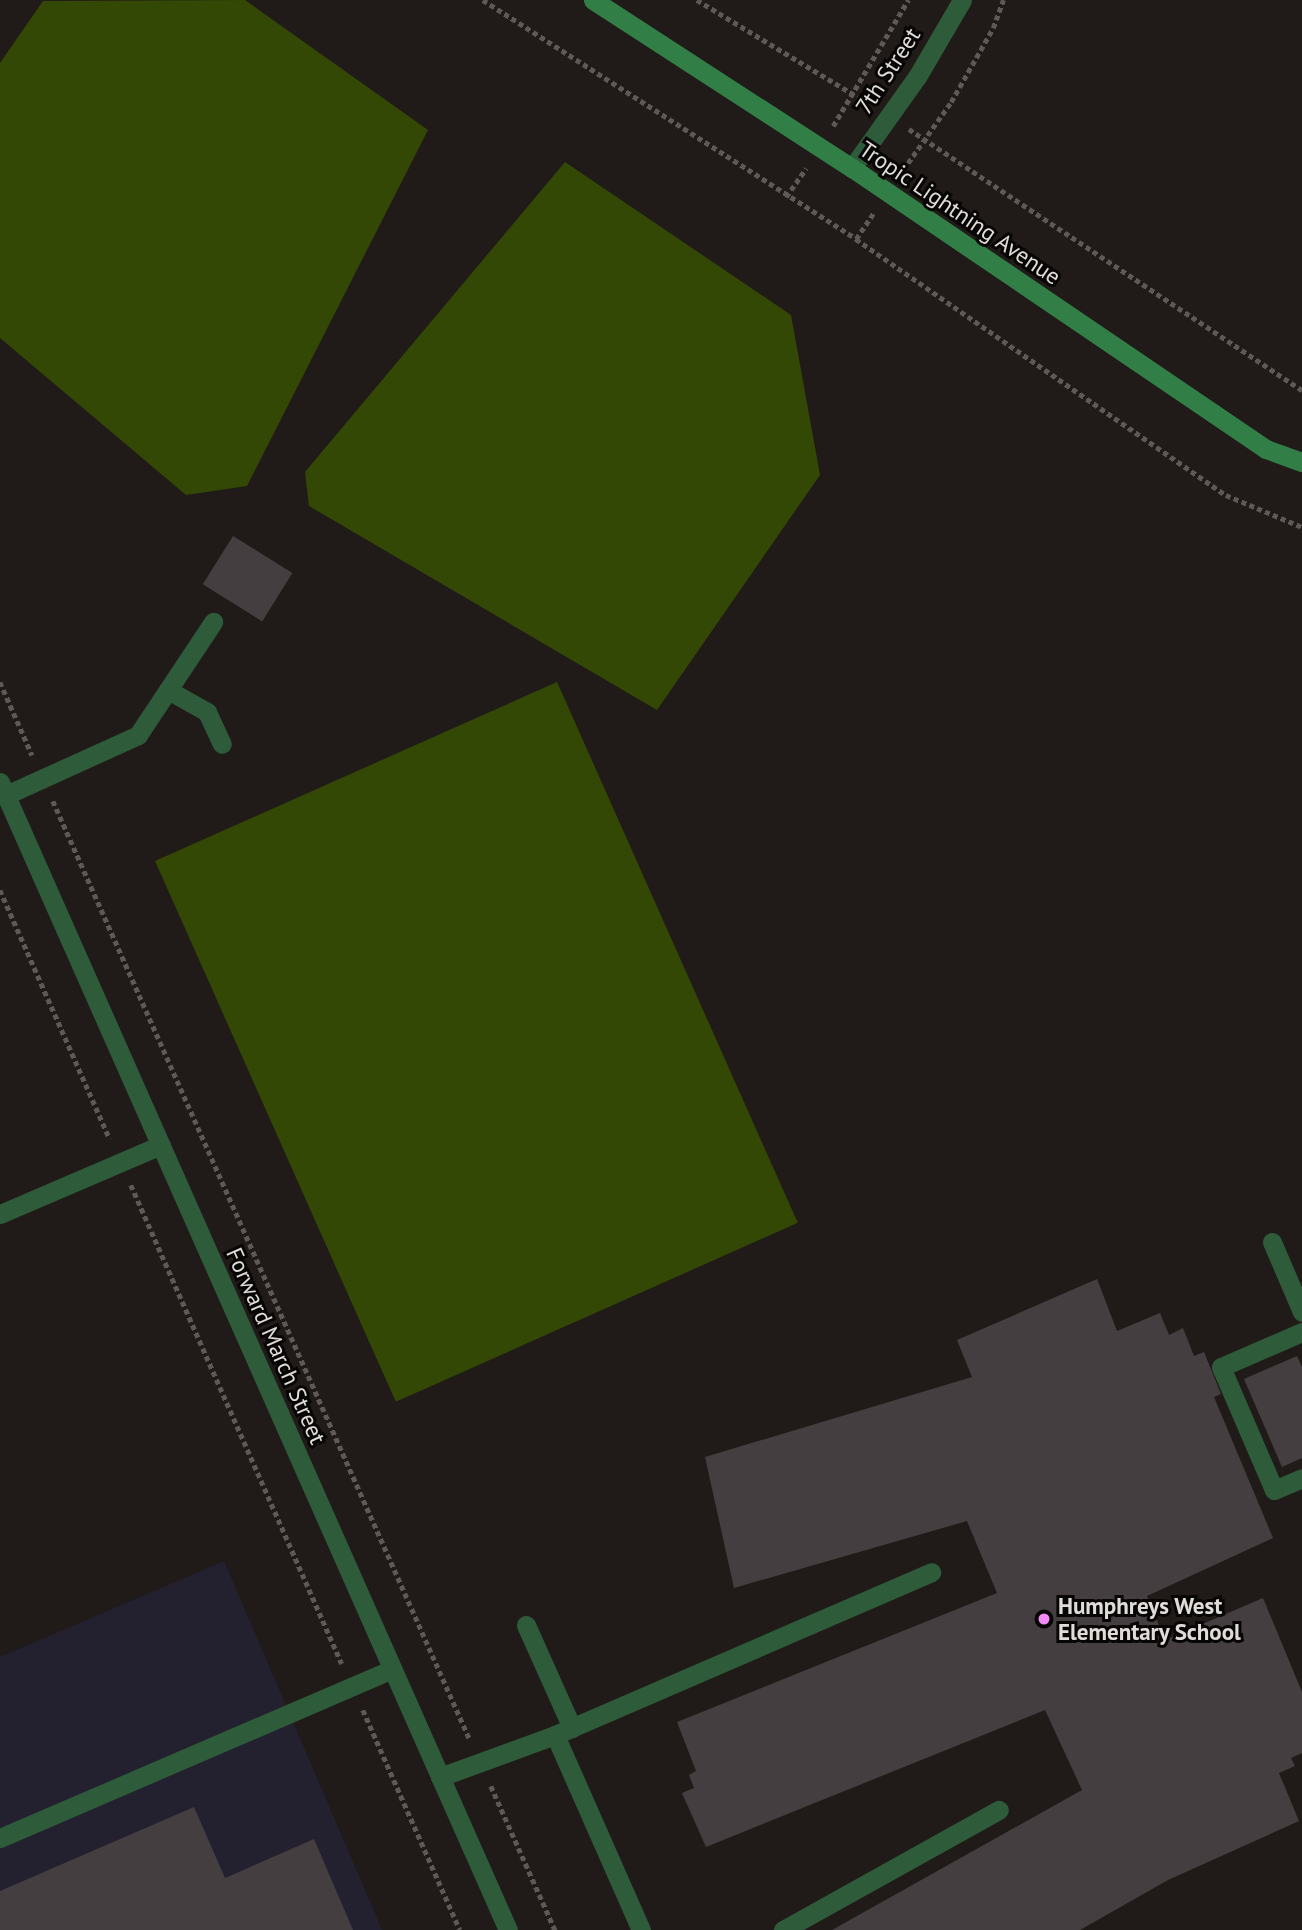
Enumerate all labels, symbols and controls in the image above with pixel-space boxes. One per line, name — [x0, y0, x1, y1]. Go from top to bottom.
street label: 7th Street — [850, 23, 926, 119]
street label: Tropic Lightning Avenue — [854, 135, 1066, 291]
street label: Forward March Street — [220, 1244, 332, 1448]
place label: Humphreys West Elementary School — [1058, 1592, 1242, 1646]
marker: Humphreys West Elementary School — [1036, 1611, 1052, 1627]

